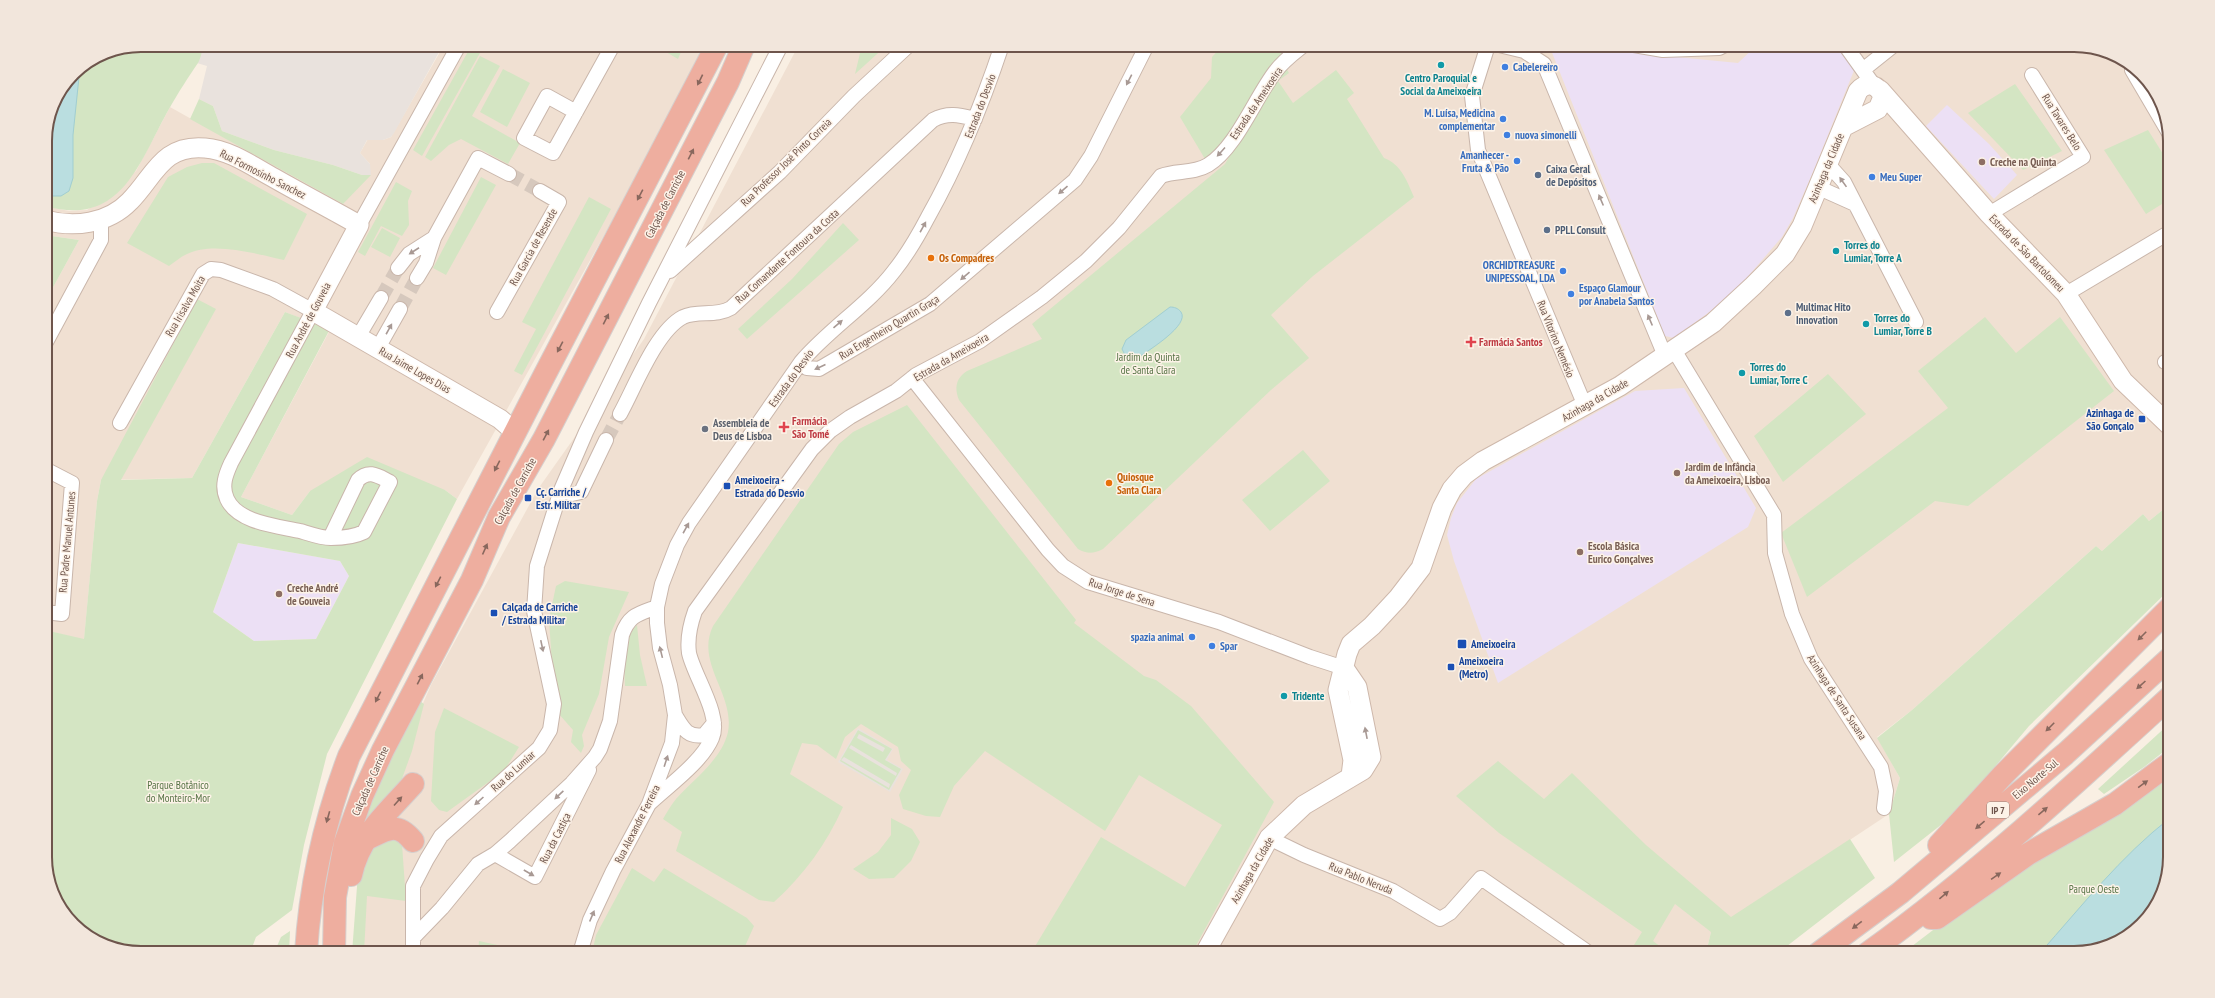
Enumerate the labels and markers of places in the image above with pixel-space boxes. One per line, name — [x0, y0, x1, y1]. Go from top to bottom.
marker: Centro Paroquial e Social da Ameixoeira — [1436, 60, 1446, 70]
place label: Cabelereiro — [1513, 60, 1558, 74]
marker: Cabelereiro — [1500, 62, 1510, 72]
place label: Centro Paroquial e Social da Ameixoeira — [1400, 71, 1482, 98]
place label: M. Luísa, Medicina complementar — [1424, 106, 1496, 133]
marker: M. Luísa, Medicina complementar — [1498, 114, 1508, 124]
place label: nuova simonelli — [1515, 128, 1577, 142]
marker: nuova simonelli — [1502, 130, 1512, 140]
place label: Amanhecer - Fruta & Pão — [1459, 148, 1509, 175]
place label: Creche na Quinta — [1990, 155, 2057, 169]
marker: Amanhecer - Fruta & Pão — [1512, 156, 1522, 166]
marker: Creche na Quinta — [1977, 157, 1987, 167]
place label: Caixa Geral de Depósitos — [1546, 162, 1597, 189]
marker: Caixa Geral de Depósitos — [1533, 170, 1543, 180]
place label: Meu Super — [1880, 170, 1923, 184]
marker: Meu Super — [1867, 172, 1877, 182]
place label: PPLL Consult — [1555, 223, 1606, 237]
marker: PPLL Consult — [1542, 225, 1552, 235]
place label: Torres do Lumiar, Torre A — [1844, 238, 1902, 265]
marker: Torres do Lumiar, Torre A — [1831, 246, 1841, 256]
place label: Os Compadres — [939, 251, 994, 265]
marker: Os Compadres — [926, 253, 936, 263]
place label: ORCHIDTREASURE UNIPESSOAL, LDA — [1483, 258, 1555, 285]
marker: ORCHIDTREASURE UNIPESSOAL, LDA — [1558, 266, 1568, 276]
place label: Espaço Glamour por Anabela Santos — [1579, 281, 1654, 308]
marker: Espaço Glamour por Anabela Santos — [1566, 289, 1576, 299]
place label: Multimac Hito Innovation — [1796, 300, 1851, 327]
marker: Multimac Hito Innovation — [1783, 308, 1793, 318]
place label: Torres do Lumiar, Torre B — [1874, 311, 1933, 338]
marker: Torres do Lumiar, Torre B — [1861, 319, 1871, 329]
place label: Farmácia Santos — [1479, 335, 1543, 349]
marker: Farmácia Santos — [1466, 337, 1476, 347]
place label: Torres do Lumiar, Torre C — [1750, 360, 1807, 387]
marker: Torres do Lumiar, Torre C — [1737, 368, 1747, 378]
place label: Azinhaga de São Gonçalo — [2085, 406, 2134, 433]
place label: Farmácia São Tomé — [792, 414, 829, 441]
marker: Azinhaga de São Gonçalo — [2137, 414, 2147, 424]
place label: Assembleia de Deus de Lisboa — [712, 416, 772, 443]
marker: Farmácia São Tomé — [779, 422, 789, 432]
marker: Assembleia de Deus de Lisboa — [700, 424, 710, 434]
place label: Jardim de Infância da Ameixoeira, Lisboa — [1684, 460, 1770, 487]
marker: Jardim de Infância da Ameixoeira, Lisboa — [1672, 468, 1682, 478]
place label: Quiosque Santa Clara — [1117, 470, 1162, 497]
place label: Ameixoeira - Estrada do Desvio — [734, 473, 805, 500]
marker: Quiosque Santa Clara — [1104, 478, 1114, 488]
marker: Ameixoeira - Estrada do Desvio — [722, 481, 732, 491]
place label: Cç. Carriche / Estr. Militar — [536, 485, 587, 512]
marker: Cç. Carriche / Estr. Militar — [523, 493, 533, 503]
place label: Escola Básica Eurico Gonçalves — [1588, 539, 1654, 566]
marker: Escola Básica Eurico Gonçalves — [1575, 547, 1585, 557]
place label: Creche André de Gouveia — [287, 581, 339, 608]
marker: Creche André de Gouveia — [274, 589, 284, 599]
place label: Calçada de Carriche / Estrada Militar — [501, 600, 578, 627]
marker: Calçada de Carriche / Estrada Militar — [489, 608, 499, 618]
place label: spazia animal — [1131, 630, 1184, 644]
marker: spazia animal — [1187, 632, 1197, 642]
place label: Ameixoeira — [1470, 637, 1516, 651]
marker: Ameixoeira — [1456, 638, 1468, 650]
place label: Spar — [1220, 639, 1238, 653]
marker: Spar — [1207, 641, 1217, 651]
place label: Ameixoeira (Metro) — [1458, 654, 1504, 681]
marker: Ameixoeira (Metro) — [1446, 662, 1456, 672]
place label: Tridente — [1292, 689, 1325, 703]
marker: Tridente — [1279, 691, 1289, 701]

